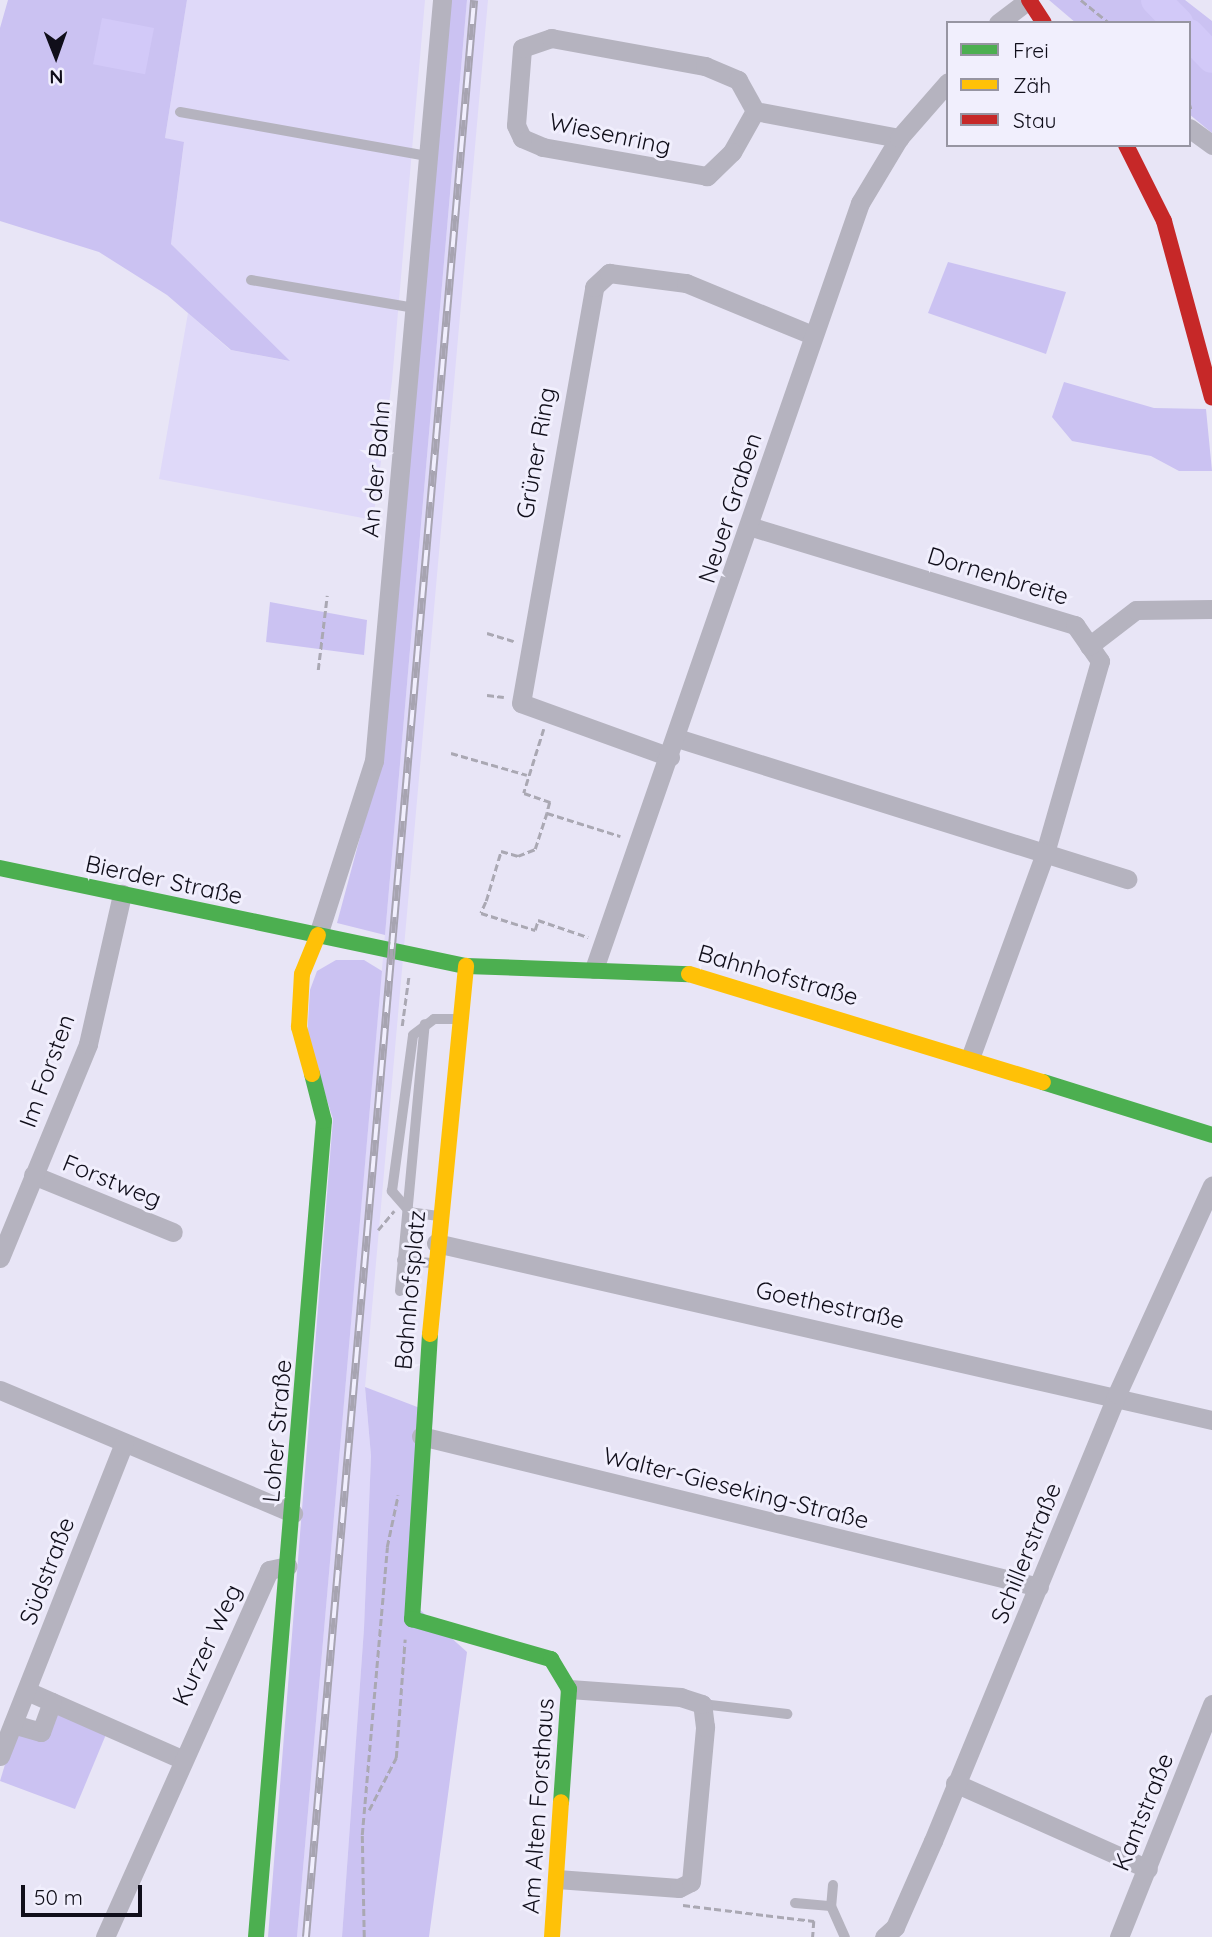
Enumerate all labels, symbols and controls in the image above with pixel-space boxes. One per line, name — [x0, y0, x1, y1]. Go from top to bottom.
north arrow — [21, 21, 91, 91]
legend — [946, 21, 1191, 147]
text: Frei — [1013, 37, 1049, 63]
text: N — [49, 65, 64, 89]
text: Zäh — [1013, 72, 1051, 98]
street label: Wiesenring — [546, 107, 674, 161]
text: Stau — [1013, 107, 1056, 133]
street label: Grüner Ring — [510, 385, 562, 521]
street label: An der Bahn — [356, 399, 396, 539]
street label: Neuer Graben — [692, 429, 768, 587]
street label: Dornenbreite — [924, 541, 1072, 611]
street label: Bierder Straße — [83, 849, 245, 911]
street label: Bahnhofstraße — [695, 938, 861, 1012]
street label: Im Forsten — [13, 1011, 81, 1131]
street label: Forstweg — [58, 1148, 166, 1214]
street label: Bahnhofsplatz — [389, 1209, 431, 1371]
street label: Goethestraße — [753, 1275, 907, 1335]
street label: Loher Straße — [256, 1358, 298, 1504]
street label: Walter-Gieseking-Straße — [600, 1441, 872, 1535]
street label: Schillerstraße — [985, 1478, 1067, 1628]
street label: Südstraße — [13, 1513, 81, 1629]
street label: Kurzer Weg — [166, 1580, 248, 1710]
street label: Am Alten Forsthaus — [516, 1697, 560, 1915]
street label: Kantstraße — [1106, 1749, 1180, 1875]
scale bar — [24, 1870, 145, 1914]
text: 50 m — [34, 1884, 83, 1910]

